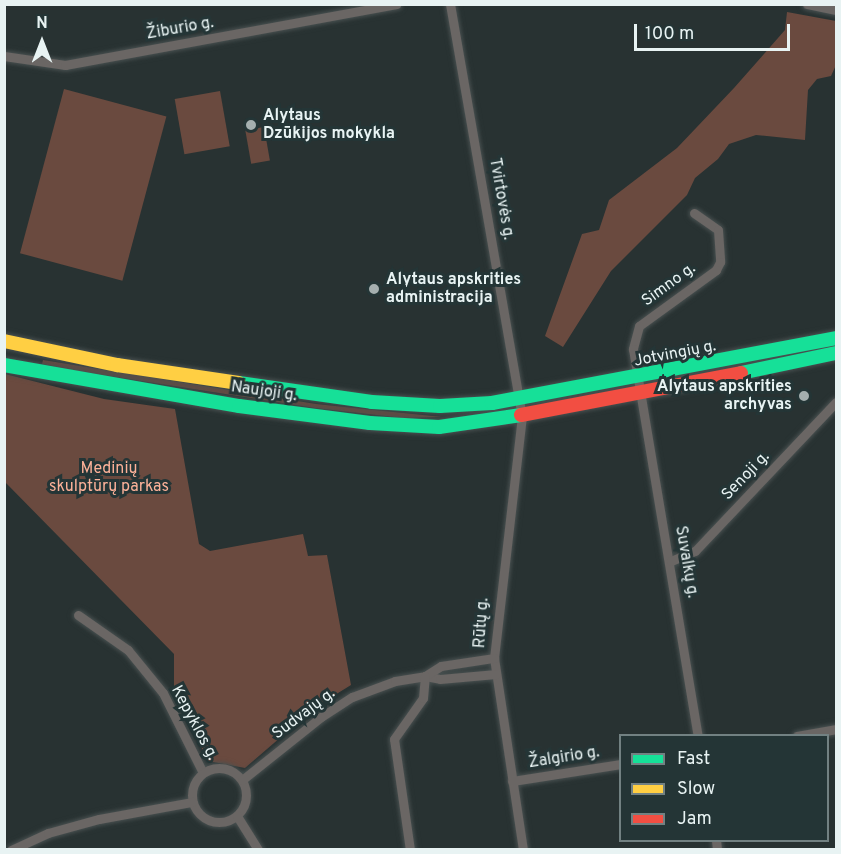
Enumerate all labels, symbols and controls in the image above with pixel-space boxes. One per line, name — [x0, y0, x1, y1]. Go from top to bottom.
north arrow — [12, 12, 72, 72]
scale bar — [637, 12, 793, 50]
text: N — [36, 14, 48, 34]
street label: Žiburio g. — [145, 14, 215, 44]
text: 100 m — [645, 23, 694, 46]
place label: Alytaus Dzūkijos mokykla — [263, 106, 395, 144]
marker: Alytaus Dzūkijos mokykla — [244, 118, 258, 132]
street label: Tvirtovės g. — [484, 157, 518, 241]
street label: Simno g. — [638, 259, 700, 311]
place label: Alytaus apskrities administracija — [386, 270, 521, 308]
marker: Alytaus apskrities administracija — [367, 282, 381, 296]
street label: Jotvingių g. — [632, 337, 718, 371]
place label: Alytaus apskrities archyvas — [657, 377, 792, 415]
street label: Naujoji g. — [230, 378, 298, 406]
marker: Alytaus apskrities archyvas — [797, 389, 811, 403]
street label: Senoji g. — [718, 448, 774, 504]
park label: Medinių skulptūrų parkas — [49, 459, 169, 497]
street label: Suvalkų g. — [670, 524, 702, 600]
street label: Rūtų g. — [471, 597, 493, 649]
street label: Kepyklos g. — [166, 682, 222, 764]
street label: Sudvajų g. — [269, 684, 339, 744]
legend — [619, 734, 829, 842]
street label: Žalgirio g. — [527, 743, 601, 773]
text: Fast — [677, 748, 710, 771]
text: Slow — [677, 778, 715, 801]
text: Jam — [677, 808, 712, 831]

